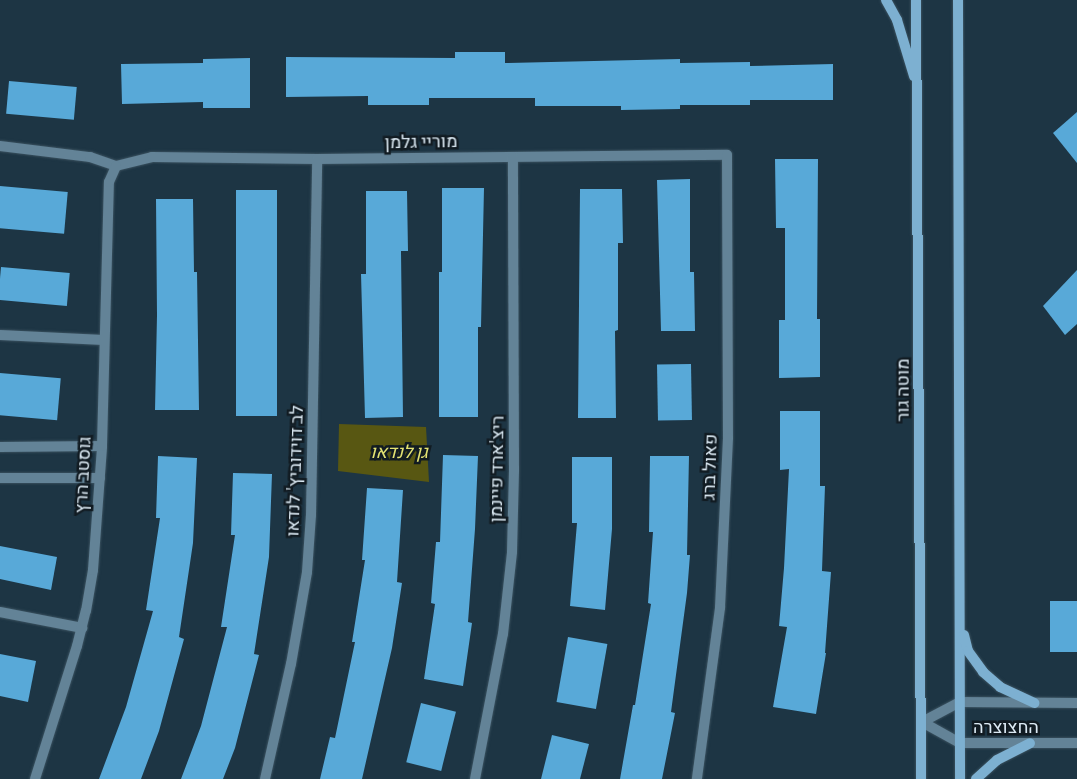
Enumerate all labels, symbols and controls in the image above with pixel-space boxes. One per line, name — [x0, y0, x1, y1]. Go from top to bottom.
street label: מוריי גלמן — [384, 131, 458, 153]
street label: מוטה גור — [892, 358, 914, 422]
street label: לב דוידוביץ' לנדאו — [282, 405, 308, 537]
street label: ריצ'ארד פיינמן — [485, 415, 509, 523]
street label: פאול ברג — [698, 434, 722, 500]
street label: גוסטב הרץ — [70, 436, 96, 514]
park label: גן לנדאו — [370, 441, 428, 463]
street label: החצוצרה — [973, 716, 1039, 738]

